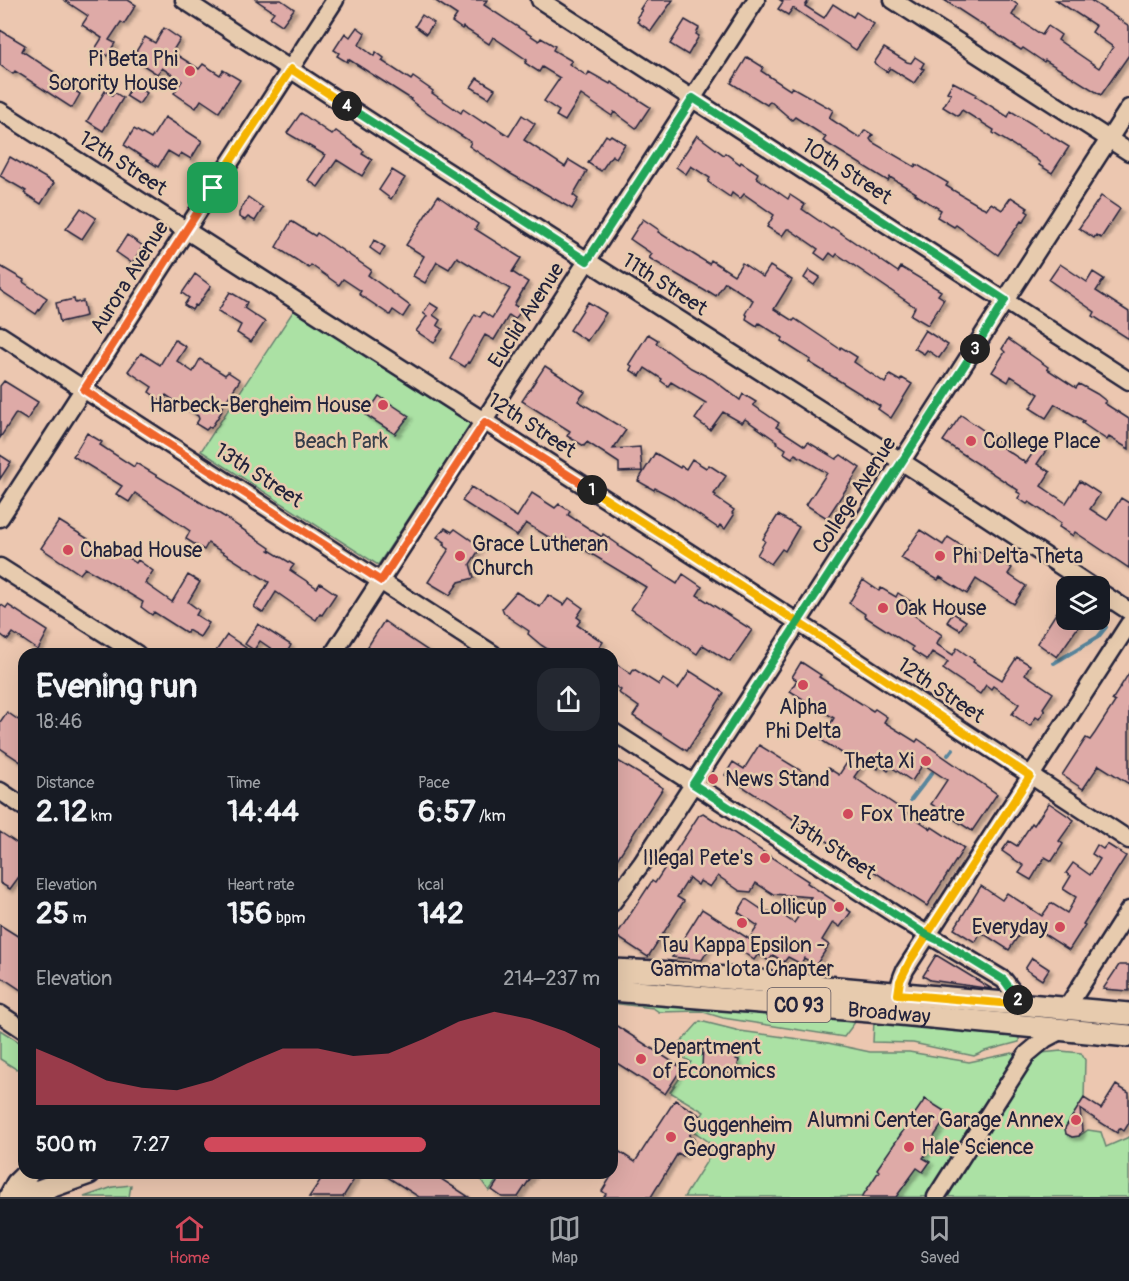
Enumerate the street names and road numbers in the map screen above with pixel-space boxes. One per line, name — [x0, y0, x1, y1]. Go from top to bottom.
street label: 12th Street — [74, 125, 172, 202]
street label: 10th Street — [796, 132, 897, 211]
street label: Aurora Avenue — [84, 215, 175, 339]
street label: 11th Street — [617, 247, 713, 322]
street label: Euclid Avenue — [482, 257, 571, 373]
street label: 12th Street — [483, 387, 581, 464]
street label: College Avenue — [806, 431, 903, 559]
street label: 13th Street — [210, 437, 308, 514]
street label: 12th Street — [892, 651, 990, 730]
street label: 13th Street — [783, 809, 881, 886]
road number: CO 93 — [768, 988, 830, 1022]
street label: Broadway — [846, 996, 932, 1031]

